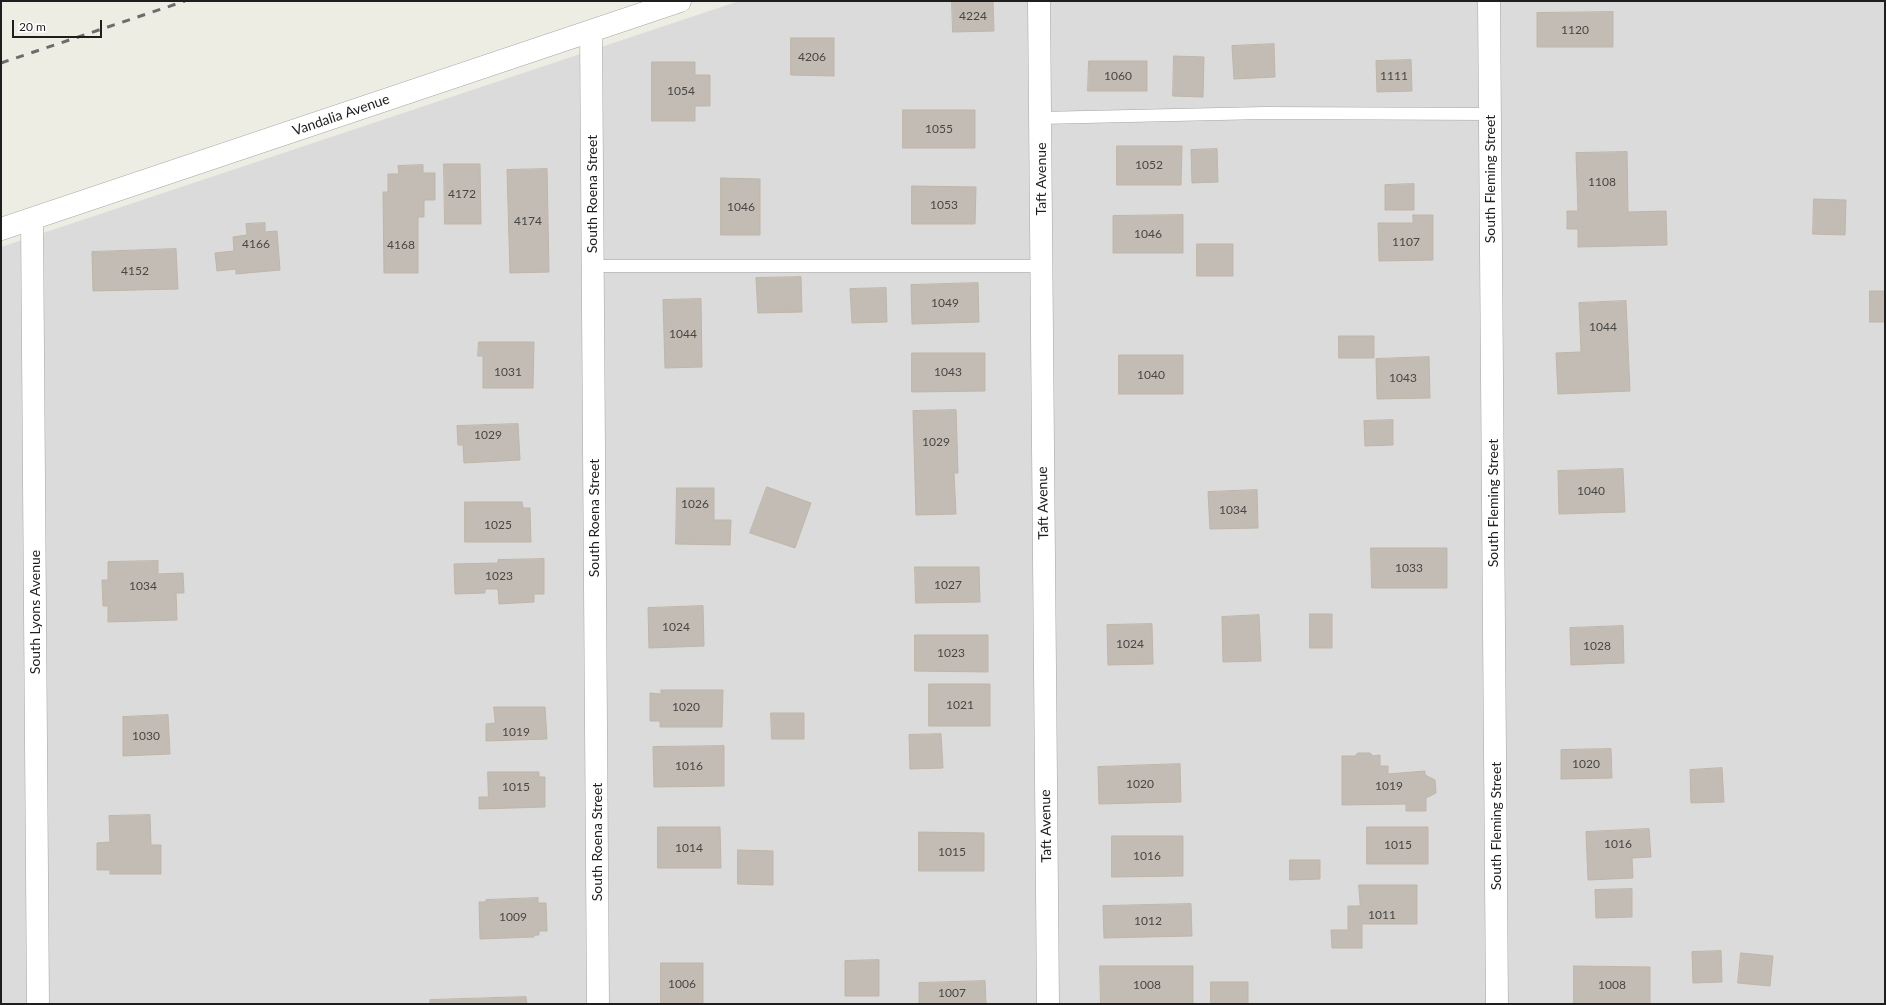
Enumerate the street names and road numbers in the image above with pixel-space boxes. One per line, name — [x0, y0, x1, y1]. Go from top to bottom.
street label: Vandalia Avenue — [290, 91, 392, 139]
street label: South Fleming Street — [1482, 115, 1498, 243]
street label: South Roena Street — [584, 135, 600, 253]
street label: Taft Avenue — [1033, 142, 1049, 216]
street label: South Fleming Street — [1485, 439, 1501, 567]
street label: South Roena Street — [586, 459, 602, 577]
street label: Taft Avenue — [1034, 466, 1052, 540]
street label: South Lyons Avenue — [27, 550, 43, 674]
street label: South Fleming Street — [1488, 762, 1504, 890]
street label: South Roena Street — [589, 783, 605, 901]
street label: Taft Avenue — [1037, 789, 1055, 863]

